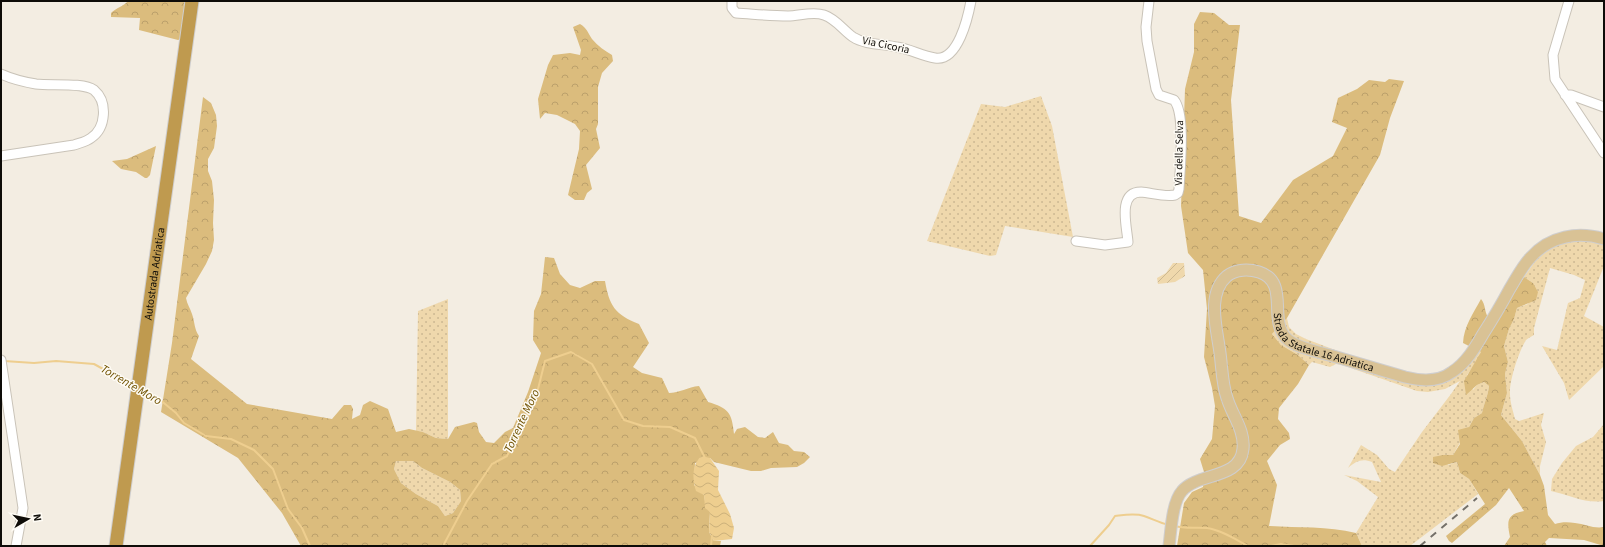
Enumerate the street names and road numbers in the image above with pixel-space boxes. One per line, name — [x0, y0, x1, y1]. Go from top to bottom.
street label: Via Cicoria — [861, 33, 911, 57]
street label: Via della Selva — [1171, 120, 1187, 186]
street label: Autostrada Adriatica — [140, 226, 168, 321]
street label: Strada Statale 16 Adriatica — [1270, 312, 1376, 375]

